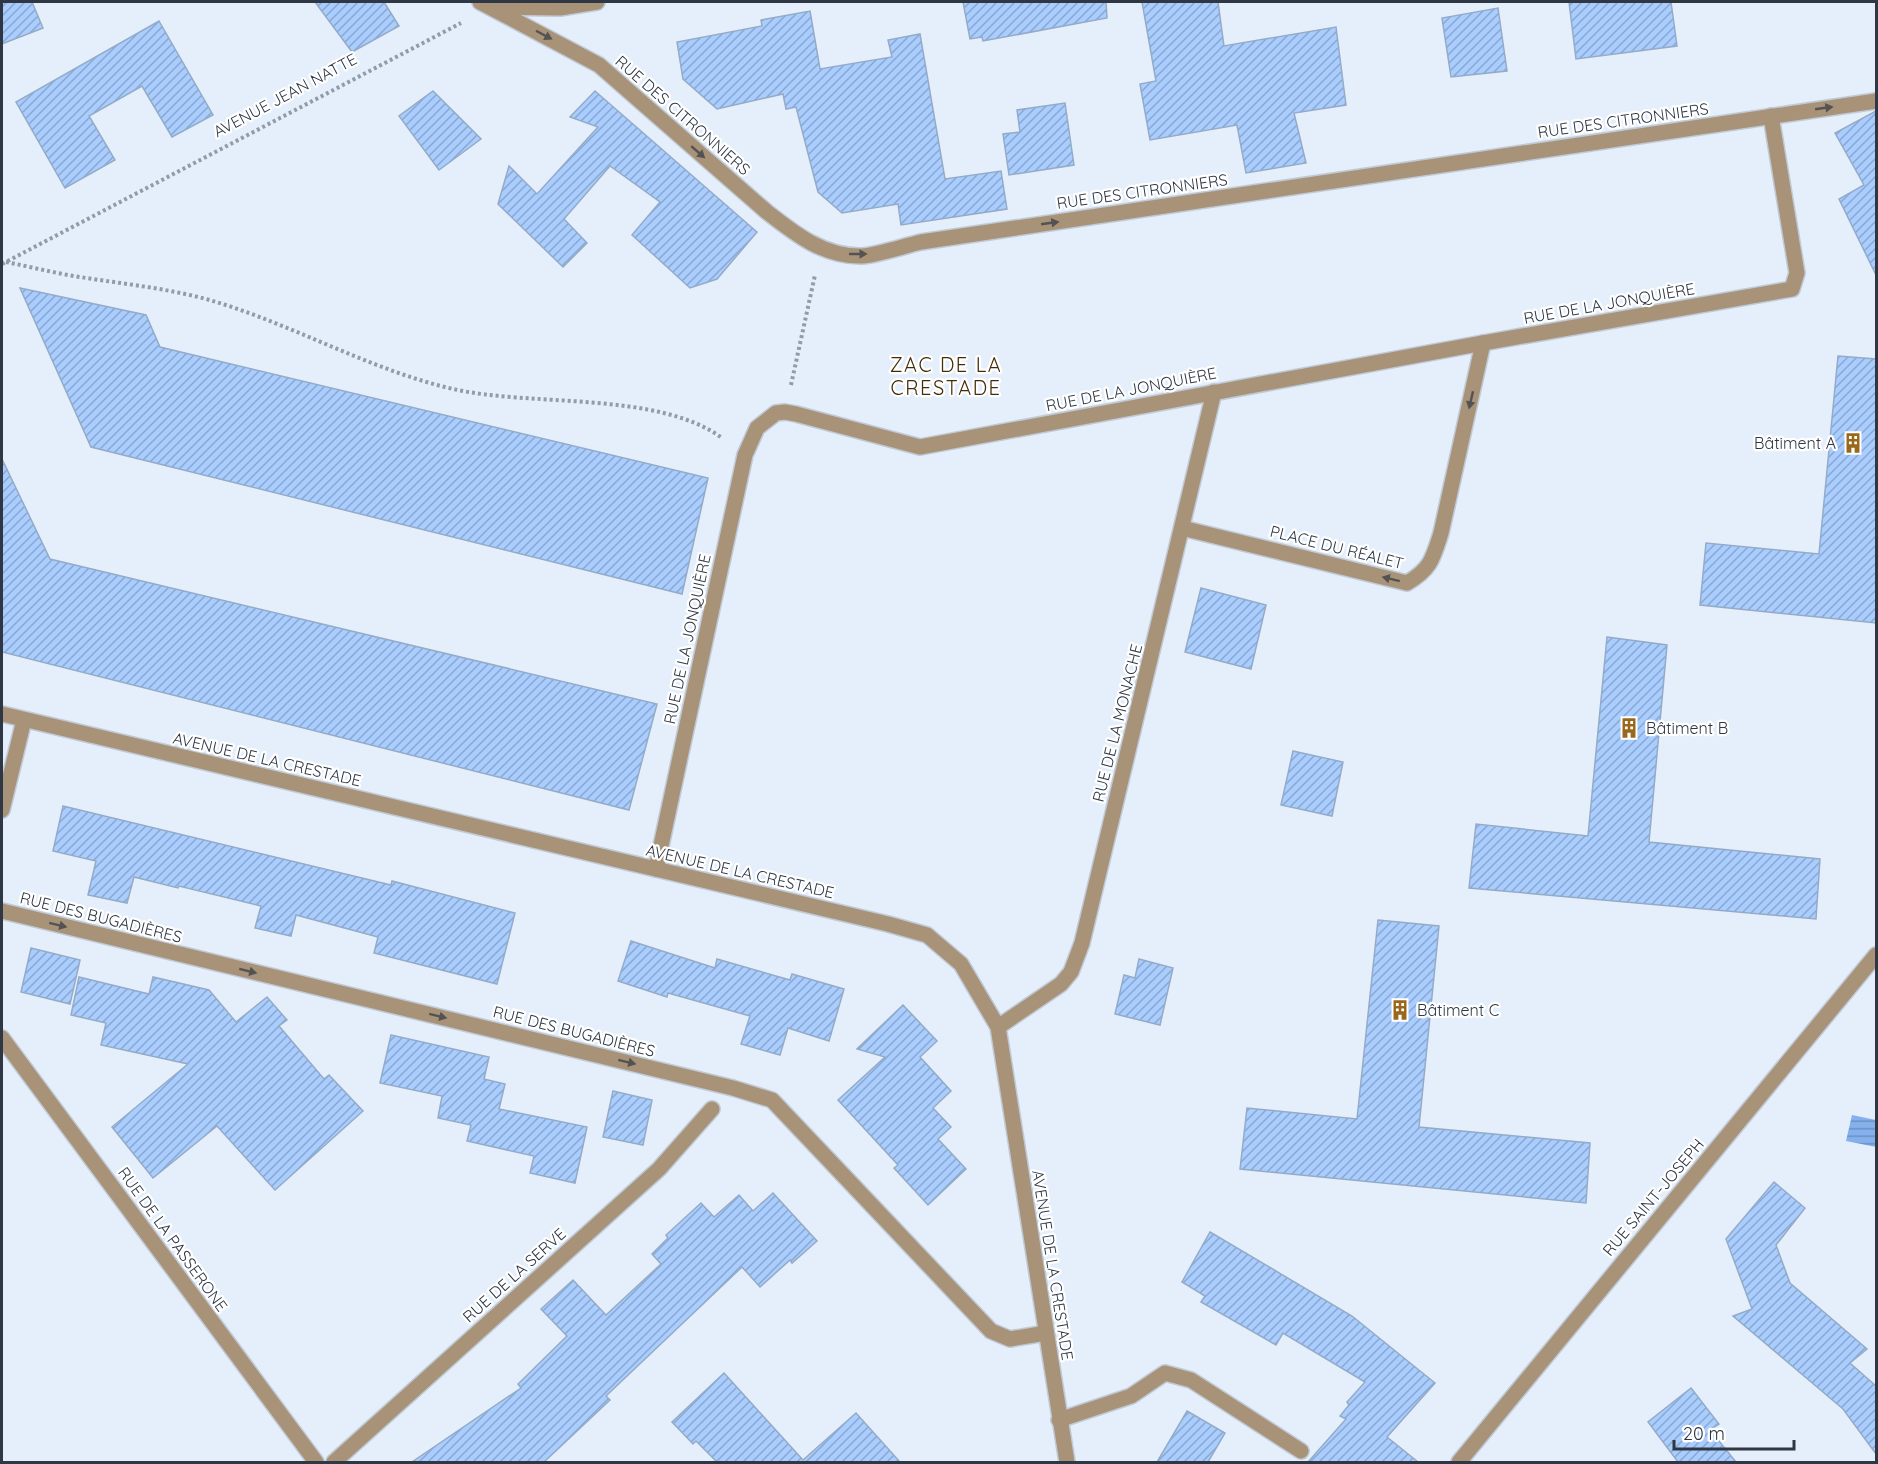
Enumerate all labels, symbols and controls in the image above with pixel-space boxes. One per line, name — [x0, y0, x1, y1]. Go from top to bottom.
one-way arrow — [535, 30, 552, 40]
street label: AVENUE JEAN NATTE — [210, 49, 360, 141]
street label: RUE DES CITRONNIERS — [611, 51, 755, 179]
street label: RUE DES CITRONNIERS — [1536, 98, 1710, 142]
one-way arrow — [1814, 104, 1833, 113]
one-way arrow — [690, 145, 705, 158]
street label: RUE DES CITRONNIERS — [1055, 169, 1229, 213]
one-way arrow — [1041, 218, 1060, 227]
one-way arrow — [849, 249, 868, 259]
street label: RUE DE LA JONQUIÈRE — [1522, 278, 1696, 328]
district label: ZAC DE LA CRESTADE — [890, 352, 1002, 400]
street label: RUE DE LA JONQUIÈRE — [1044, 363, 1218, 415]
one-way arrow — [1465, 391, 1475, 410]
building icon: Bâtiment A — [1841, 431, 1865, 455]
place label: Bâtiment A — [1754, 433, 1836, 453]
street label: PLACE DU RÉALET — [1268, 521, 1406, 573]
street label: RUE DE LA JONQUIÈRE — [659, 552, 715, 726]
one-way arrow — [1382, 574, 1400, 584]
street label: RUE DE LA MONACHE — [1088, 642, 1146, 804]
building icon: Bâtiment B — [1617, 716, 1641, 740]
place label: Bâtiment B — [1646, 718, 1728, 738]
street label: AVENUE DE LA CRESTADE — [171, 728, 363, 790]
street label: AVENUE DE LA CRESTADE — [644, 840, 836, 902]
street label: RUE DES BUGADIÈRES — [18, 887, 184, 947]
one-way arrow — [49, 921, 68, 930]
one-way arrow — [239, 966, 257, 976]
building icon: Bâtiment C — [1388, 998, 1412, 1022]
place label: Bâtiment C — [1417, 1000, 1499, 1020]
street label: RUE DES BUGADIÈRES — [491, 1001, 657, 1061]
one-way arrow — [428, 1012, 447, 1022]
one-way arrow — [618, 1057, 636, 1067]
street label: RUE SAINT-JOSEPH — [1598, 1134, 1708, 1260]
street label: RUE DE LA PASSERONE — [114, 1163, 232, 1315]
street label: AVENUE DE LA CRESTADE — [1028, 1168, 1078, 1362]
street label: RUE DE LA SERVE — [458, 1223, 570, 1327]
scale bar — [1674, 1413, 1794, 1451]
text: 20 m — [1683, 1422, 1725, 1445]

